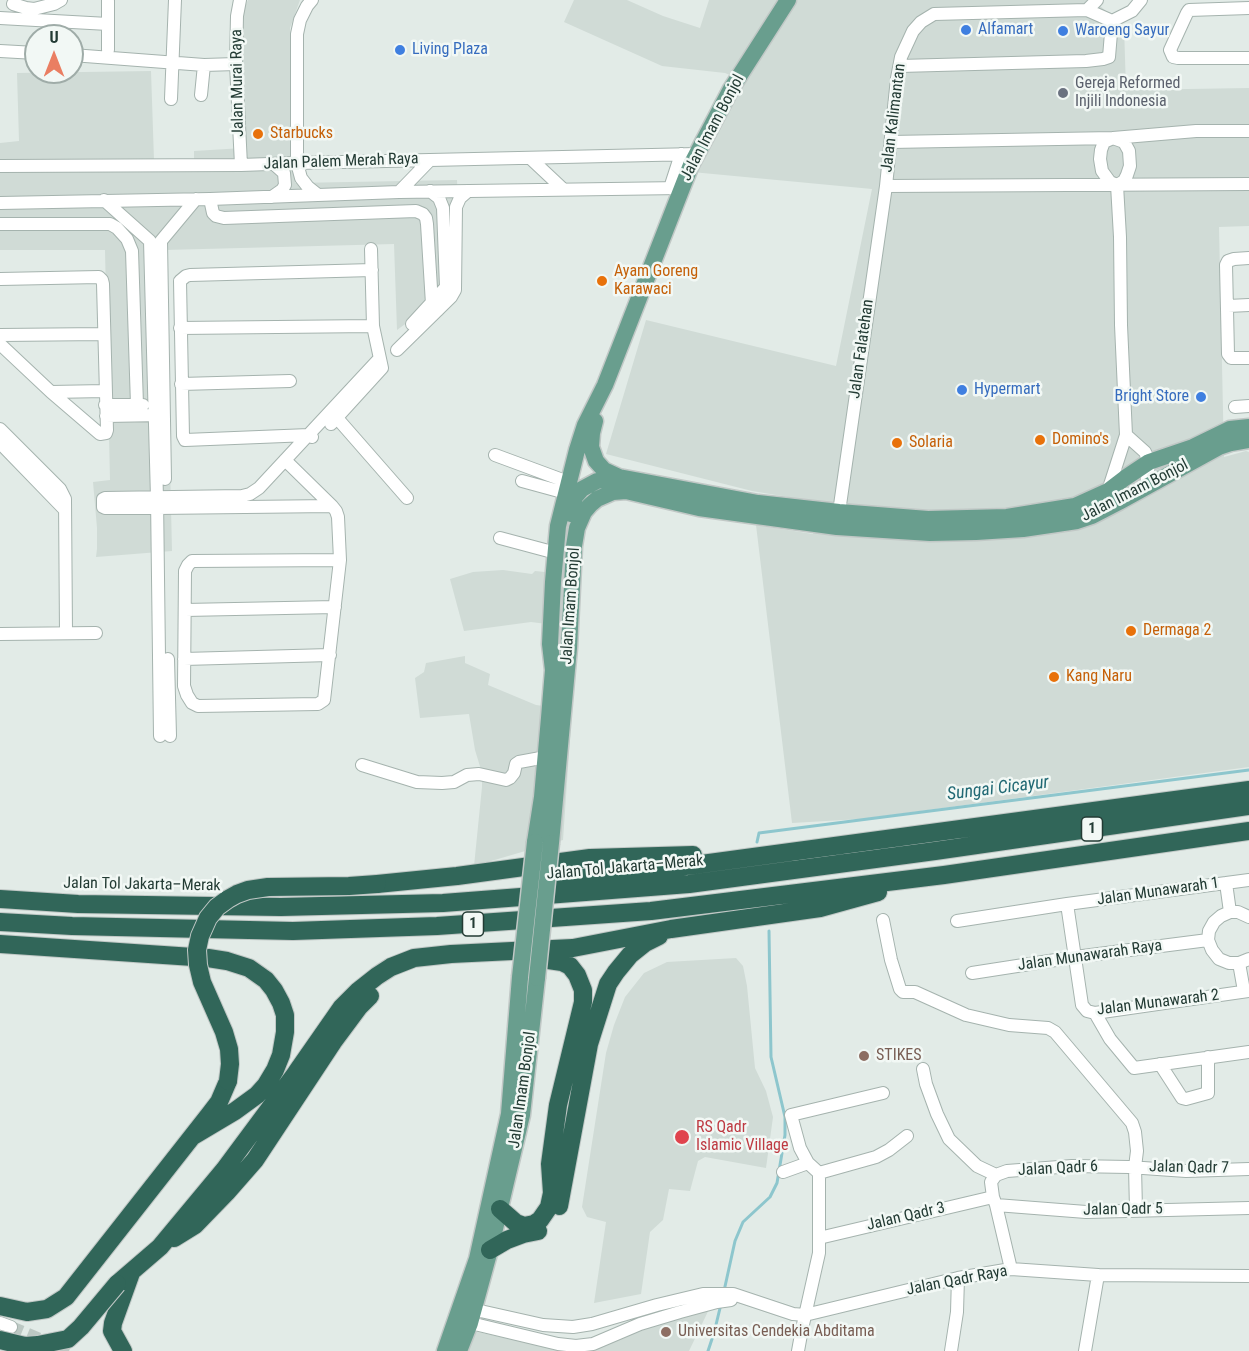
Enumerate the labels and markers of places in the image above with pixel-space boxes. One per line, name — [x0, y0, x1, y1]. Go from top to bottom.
place label: Alfamart — [978, 20, 1033, 40]
place label: Waroeng Sayur — [1075, 21, 1169, 41]
marker: Alfamart — [959, 23, 973, 37]
marker: Waroeng Sayur — [1056, 24, 1070, 38]
place label: Living Plaza — [412, 40, 488, 60]
marker: Living Plaza — [393, 43, 407, 57]
place label: Gereja Reformed Injili Indonesia — [1075, 74, 1181, 112]
marker: Gereja Reformed Injili Indonesia — [1056, 86, 1070, 100]
place label: Starbucks — [270, 124, 333, 144]
marker: Starbucks — [251, 127, 265, 141]
place label: Ayam Goreng Karawaci — [614, 262, 698, 300]
marker: Ayam Goreng Karawaci — [595, 274, 609, 288]
place label: Hypermart — [974, 380, 1041, 400]
marker: Hypermart — [955, 383, 969, 397]
place label: Bright Store — [1115, 387, 1189, 407]
marker: Bright Store — [1194, 390, 1208, 404]
place label: Domino's — [1052, 430, 1109, 450]
place label: Solaria — [909, 433, 953, 453]
marker: Domino's — [1033, 433, 1047, 447]
marker: Solaria — [890, 436, 904, 450]
place label: Dermaga 2 — [1143, 621, 1211, 641]
marker: Dermaga 2 — [1124, 624, 1138, 638]
place label: Kang Naru — [1066, 667, 1132, 687]
marker: Kang Naru — [1047, 670, 1061, 684]
place label: STIKES — [876, 1046, 922, 1066]
marker: STIKES — [857, 1049, 871, 1063]
place label: RS Qadr Islamic Village — [696, 1118, 788, 1156]
marker: RS Qadr Islamic Village — [673, 1128, 691, 1146]
place label: Universitas Cendekia Abditama — [678, 1322, 875, 1342]
marker: Universitas Cendekia Abditama — [659, 1325, 673, 1339]

